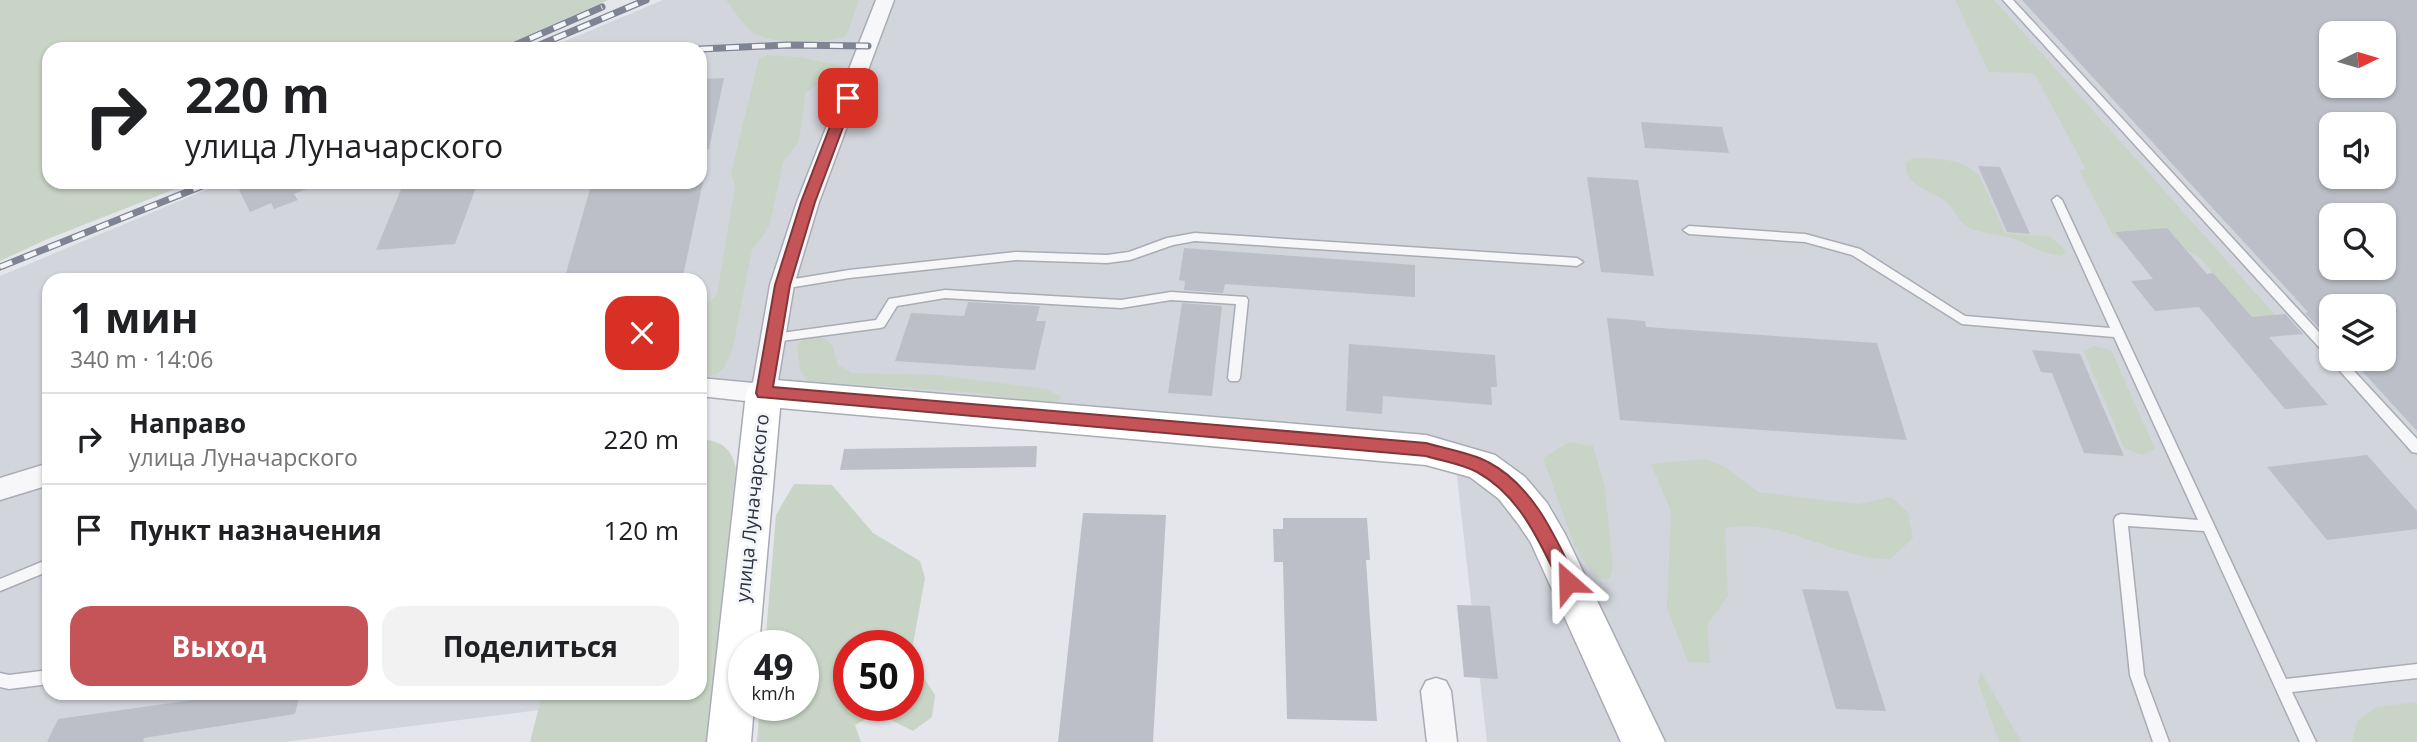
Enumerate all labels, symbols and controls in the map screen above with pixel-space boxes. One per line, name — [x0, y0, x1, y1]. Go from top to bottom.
north arrow — [2319, 21, 2396, 98]
map controls — [2319, 21, 2396, 371]
text: 220 m — [185, 61, 330, 127]
pin — [818, 68, 878, 128]
icon: right — [70, 70, 161, 161]
icon: arrive — [829, 79, 867, 117]
button: sound — [2319, 112, 2396, 189]
text: улица Луначарского — [185, 124, 503, 167]
button: search — [2319, 203, 2396, 280]
text: 1 мин — [70, 288, 198, 345]
button: layers — [2319, 294, 2396, 371]
button: close — [605, 296, 679, 370]
text: 340 m · 14:06 — [70, 343, 213, 375]
text: Направо — [129, 405, 246, 441]
street label: улица Луначарского — [729, 413, 775, 603]
icon: right — [70, 420, 108, 458]
text: 220 m — [604, 421, 679, 457]
text: улица Луначарского — [129, 441, 358, 473]
icon: arrive — [70, 511, 108, 549]
text: Пункт назначения — [129, 512, 382, 548]
text: 120 m — [604, 512, 679, 548]
position arrow — [1531, 545, 1605, 619]
button: Выход — [70, 606, 368, 686]
button: Поделиться — [382, 606, 679, 686]
speed limit sign: 50 — [833, 630, 924, 721]
text: 49 — [753, 643, 794, 690]
text: km/h — [752, 681, 795, 705]

